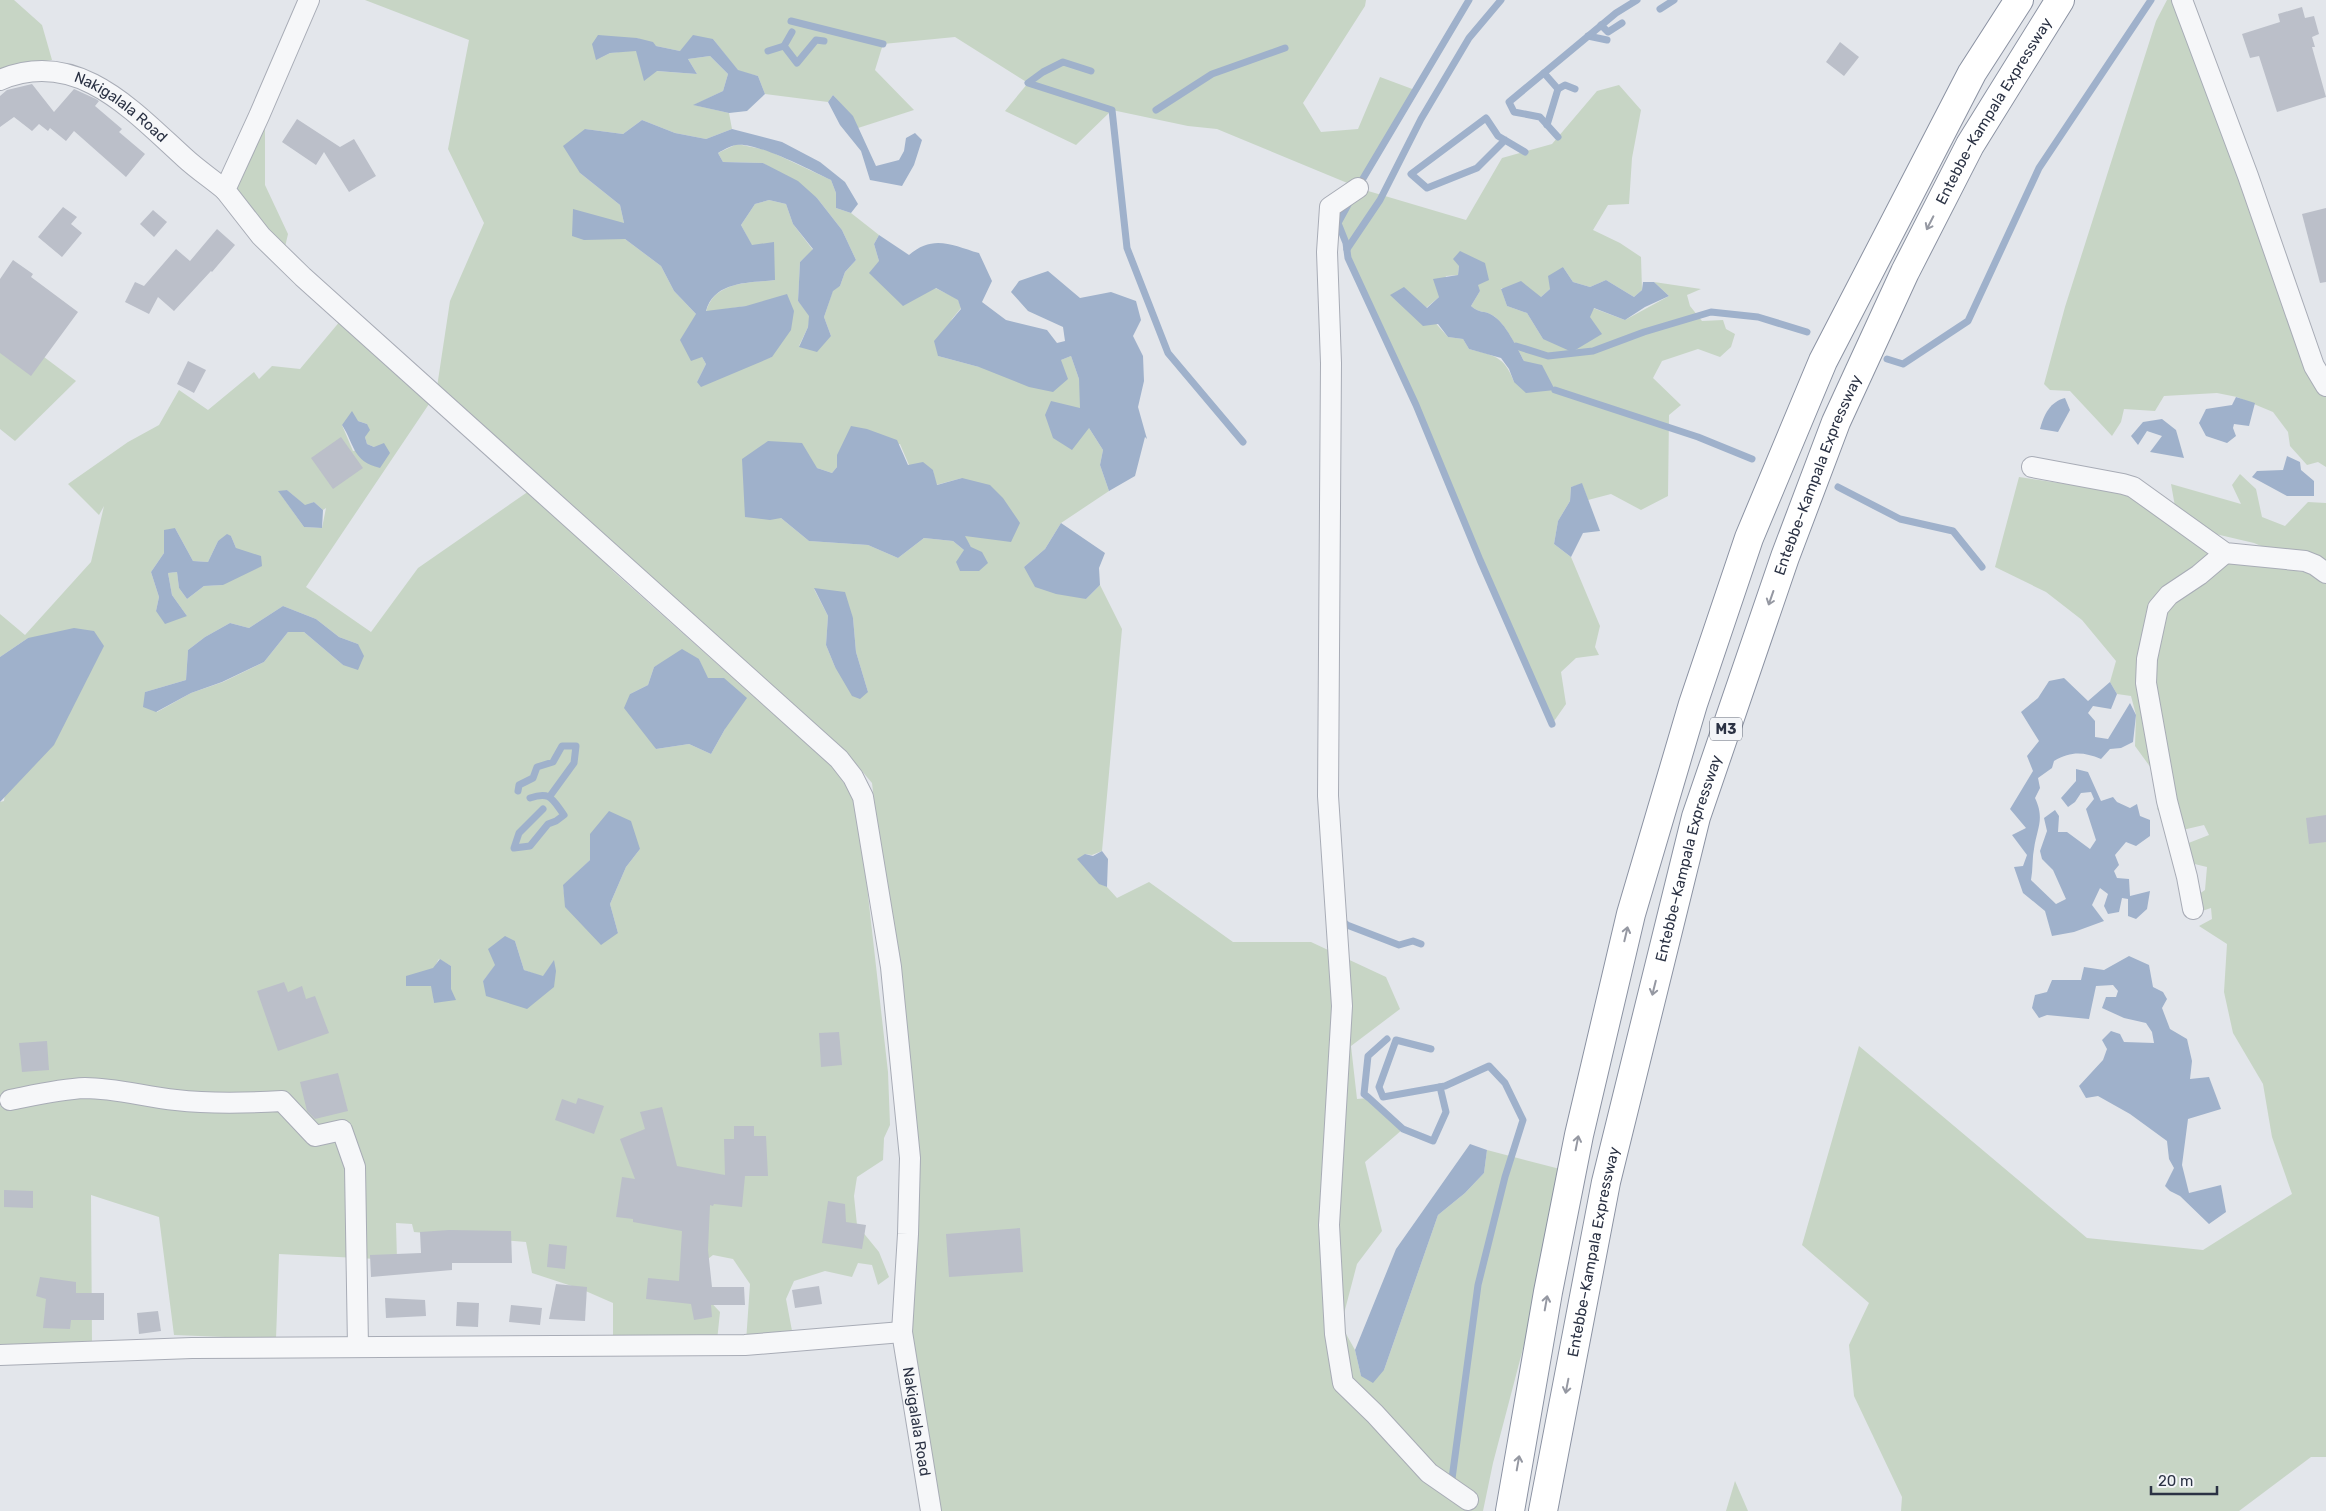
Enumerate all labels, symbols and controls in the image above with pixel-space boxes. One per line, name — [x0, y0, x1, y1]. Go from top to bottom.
street label: Entebbe–Kampala Expressway — [1932, 14, 2056, 208]
street label: Nakigalala Road — [72, 68, 171, 146]
one-way arrow — [1925, 215, 1934, 230]
street label: Entebbe–Kampala Expressway — [1770, 372, 1865, 578]
one-way arrow — [1766, 590, 1775, 605]
road number: M3 — [1710, 718, 1742, 741]
street label: Entebbe–Kampala Expressway — [1652, 753, 1726, 964]
one-way arrow — [1622, 927, 1631, 943]
one-way arrow — [1649, 979, 1658, 995]
one-way arrow — [1573, 1136, 1582, 1152]
street label: Entebbe–Kampala Expressway — [1564, 1145, 1623, 1358]
one-way arrow — [1541, 1295, 1551, 1311]
street label: Nakigalala Road — [899, 1366, 934, 1477]
one-way arrow — [1562, 1377, 1571, 1393]
one-way arrow — [1514, 1455, 1524, 1471]
scale bar — [2151, 1464, 2217, 1496]
text: 20 m — [2158, 1472, 2193, 1490]

